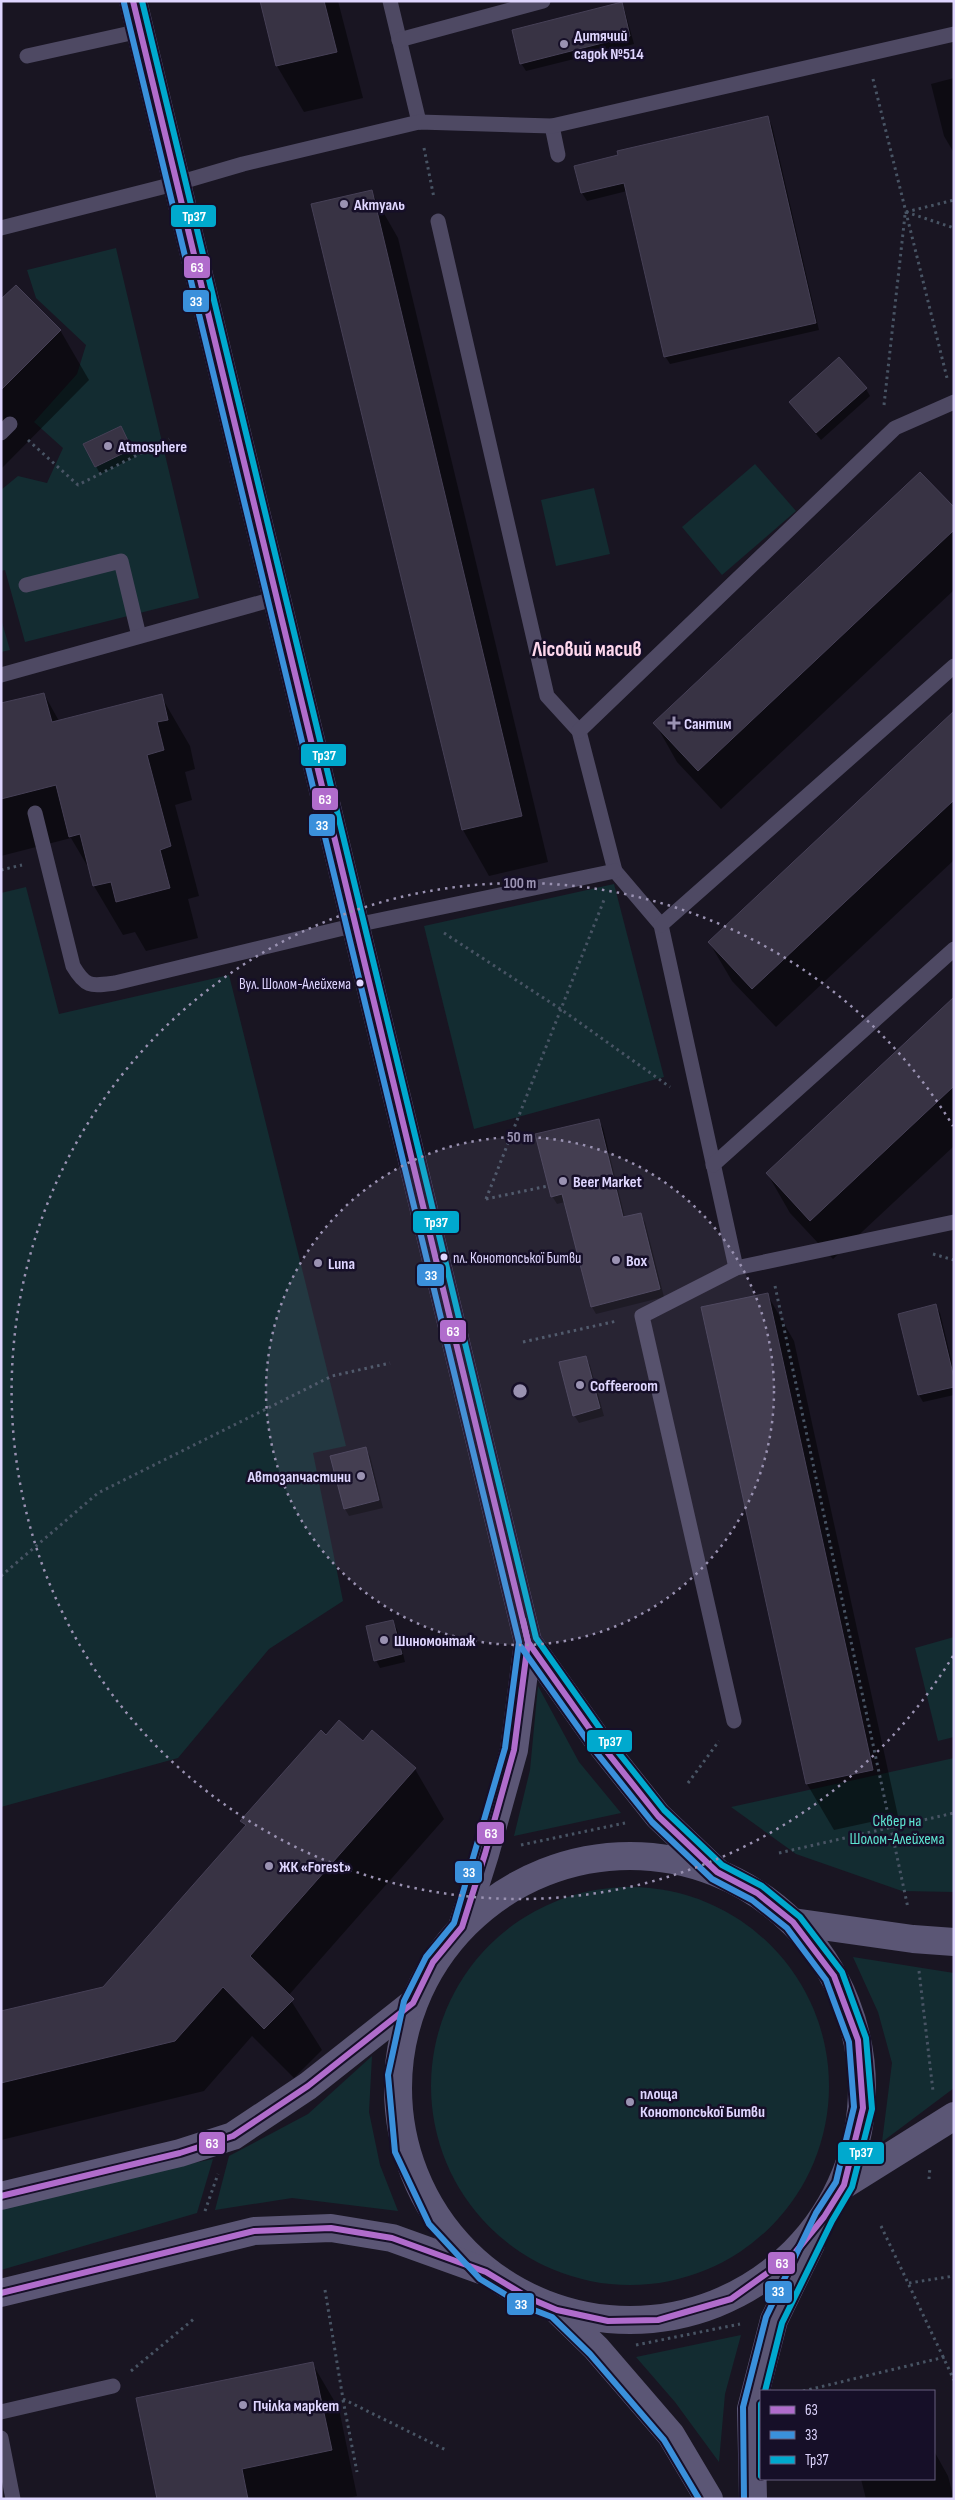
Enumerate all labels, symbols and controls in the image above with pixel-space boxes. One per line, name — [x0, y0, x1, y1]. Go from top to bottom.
place label: Дитячий садок №514 — [574, 27, 644, 64]
marker: Дитячий садок №514 — [558, 38, 570, 50]
place label: Актуаль — [353, 196, 405, 215]
marker: Актуаль — [338, 198, 350, 210]
line badge: Тр37 — [170, 204, 217, 228]
text: Тр37 — [182, 208, 207, 225]
line badge: 63 — [183, 255, 211, 279]
text: 63 — [191, 259, 203, 276]
line badge: 33 — [182, 289, 210, 313]
text: 33 — [190, 293, 202, 310]
place label: Atmosphere — [117, 438, 187, 457]
marker: Atmosphere — [102, 440, 114, 452]
district label: Лісовий масив — [531, 637, 642, 662]
place label: Сантим — [684, 715, 731, 734]
marker: Сантим — [668, 717, 680, 729]
line badge: Тр37 — [300, 743, 347, 767]
text: Тр37 — [312, 747, 337, 764]
line badge: 63 — [311, 787, 339, 811]
text: 63 — [319, 791, 331, 808]
line badge: 33 — [308, 813, 336, 837]
text: 33 — [316, 817, 328, 834]
text: 100 m — [504, 874, 536, 893]
place label: Вул. Шолом-Алейхема — [239, 975, 351, 994]
marker: Вул. Шолом-Алейхема — [355, 978, 365, 988]
text: 50 m — [507, 1128, 533, 1147]
place label: Beer Market — [573, 1173, 642, 1192]
marker: Beer Market — [557, 1175, 569, 1187]
line badge: Тр37 — [412, 1210, 460, 1234]
text: Тр37 — [424, 1214, 449, 1231]
place label: пл. Конотопської Битви — [453, 1249, 581, 1268]
marker: пл. Конотопської Битви — [439, 1252, 449, 1262]
place label: Box — [626, 1252, 647, 1271]
marker: Box — [610, 1254, 622, 1266]
place label: Luna — [328, 1255, 355, 1274]
marker: Luna — [312, 1257, 324, 1269]
line badge: 33 — [416, 1263, 445, 1287]
text: 33 — [425, 1267, 437, 1284]
line badge: 63 — [439, 1319, 467, 1343]
text: 63 — [447, 1323, 459, 1340]
place label: Coffeeroom — [590, 1377, 658, 1396]
marker: Coffeeroom — [574, 1379, 586, 1391]
centre of rings — [511, 1382, 529, 1400]
place label: Автозапчастини — [247, 1468, 351, 1487]
marker: Автозапчастини — [355, 1470, 367, 1482]
place label: Шиномонтаж — [394, 1632, 476, 1651]
marker: Шиномонтаж — [378, 1634, 390, 1646]
line badge: Тр37 — [586, 1729, 633, 1753]
text: Тр37 — [598, 1733, 623, 1750]
park label: Сквер на Шолом-Алейхема — [849, 1812, 945, 1849]
line badge: 63 — [476, 1821, 505, 1845]
text: 63 — [485, 1825, 497, 1842]
place label: ЖК «Forest» — [279, 1858, 351, 1877]
marker: ЖК «Forest» — [263, 1860, 275, 1872]
line badge: 33 — [454, 1860, 483, 1884]
text: 33 — [463, 1864, 475, 1881]
place label: площа Конотопської Битви — [640, 2085, 765, 2122]
marker: площа Конотопської Битви — [624, 2096, 636, 2108]
line badge: 63 — [198, 2131, 226, 2155]
text: 63 — [206, 2135, 218, 2152]
line badge: Тр37 — [837, 2141, 885, 2165]
text: Тр37 — [849, 2144, 874, 2161]
line badge: 63 — [767, 2251, 796, 2275]
text: 63 — [776, 2255, 788, 2272]
line badge: 33 — [764, 2280, 793, 2304]
text: 33 — [772, 2283, 784, 2300]
line badge: 33 — [506, 2292, 535, 2316]
text: 33 — [515, 2296, 527, 2313]
legend — [760, 2390, 935, 2480]
place label: Пчілка маркет — [253, 2397, 339, 2416]
marker: Пчілка маркет — [237, 2399, 249, 2411]
text: 63 — [805, 2401, 818, 2420]
text: 33 — [805, 2426, 818, 2445]
text: Тр37 — [805, 2451, 828, 2470]

